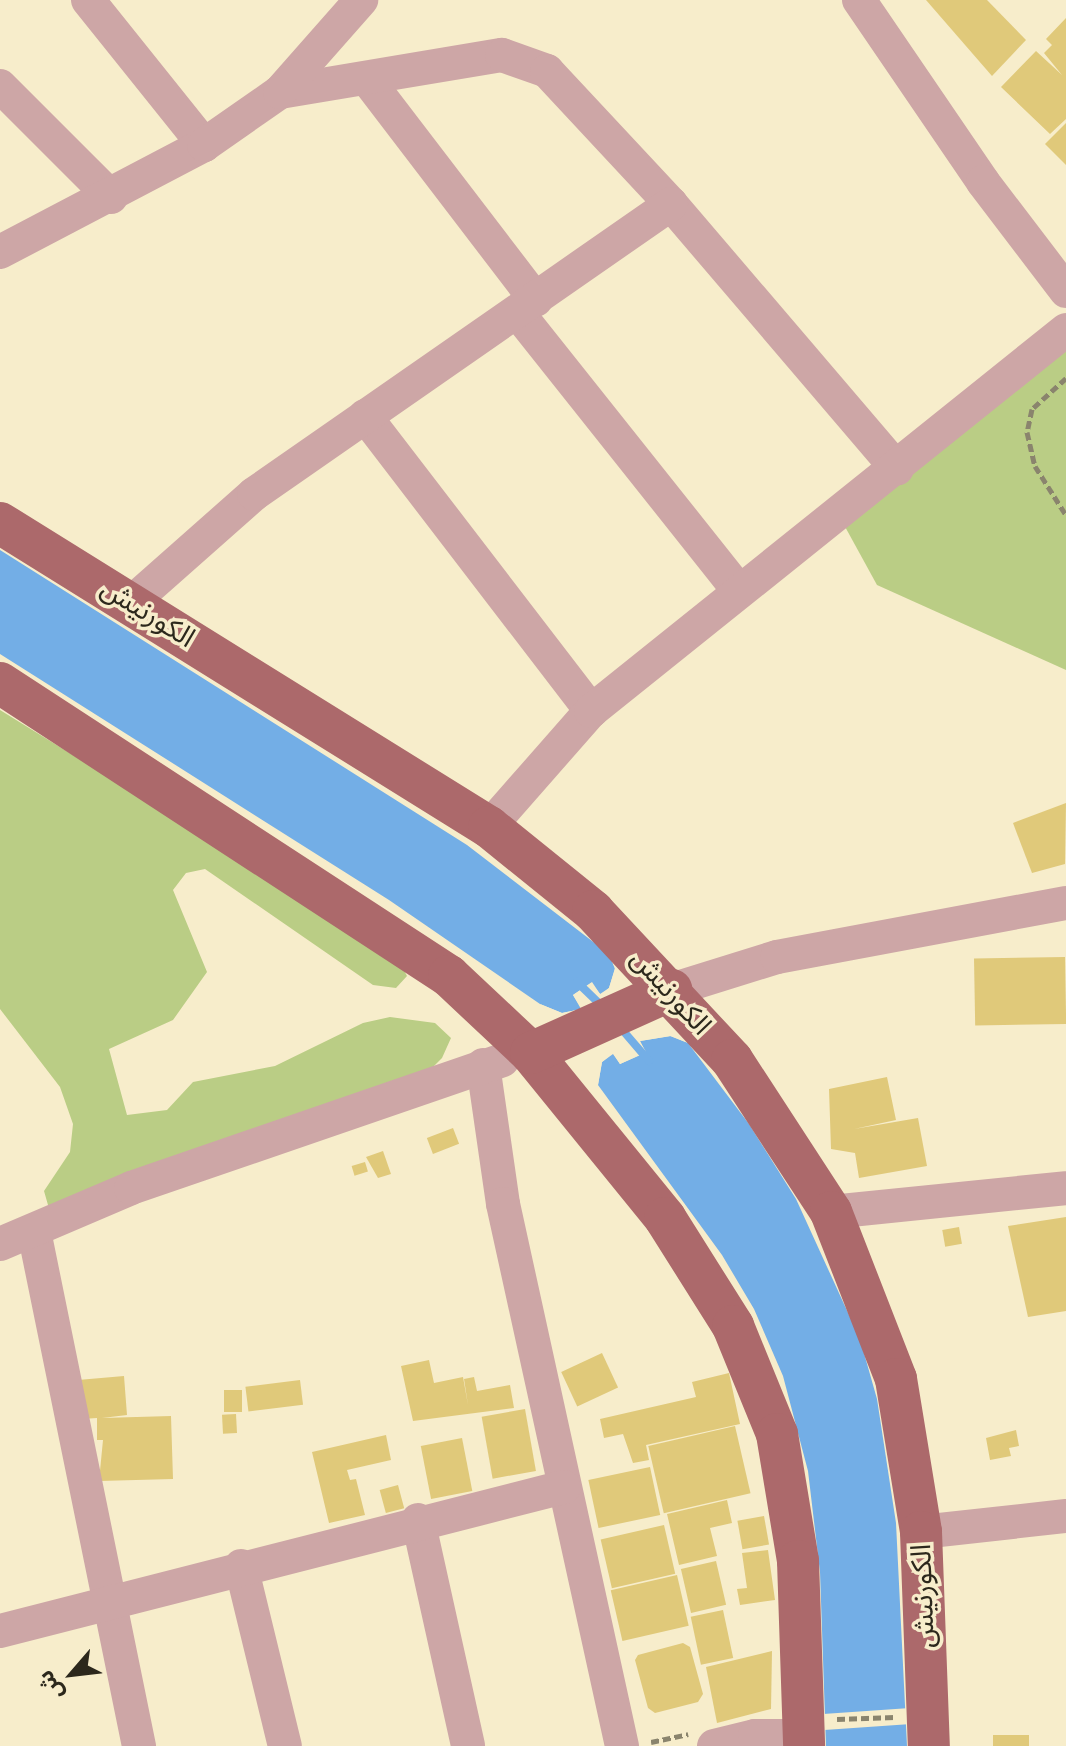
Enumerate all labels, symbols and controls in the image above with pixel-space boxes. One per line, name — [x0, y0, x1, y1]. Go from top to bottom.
street label: الكورنيش — [95, 571, 201, 655]
street label: الكورنيش — [624, 942, 718, 1042]
street label: الكورنيش — [904, 1543, 942, 1649]
north arrow — [32, 1634, 112, 1714]
text: ش — [32, 1666, 68, 1705]

